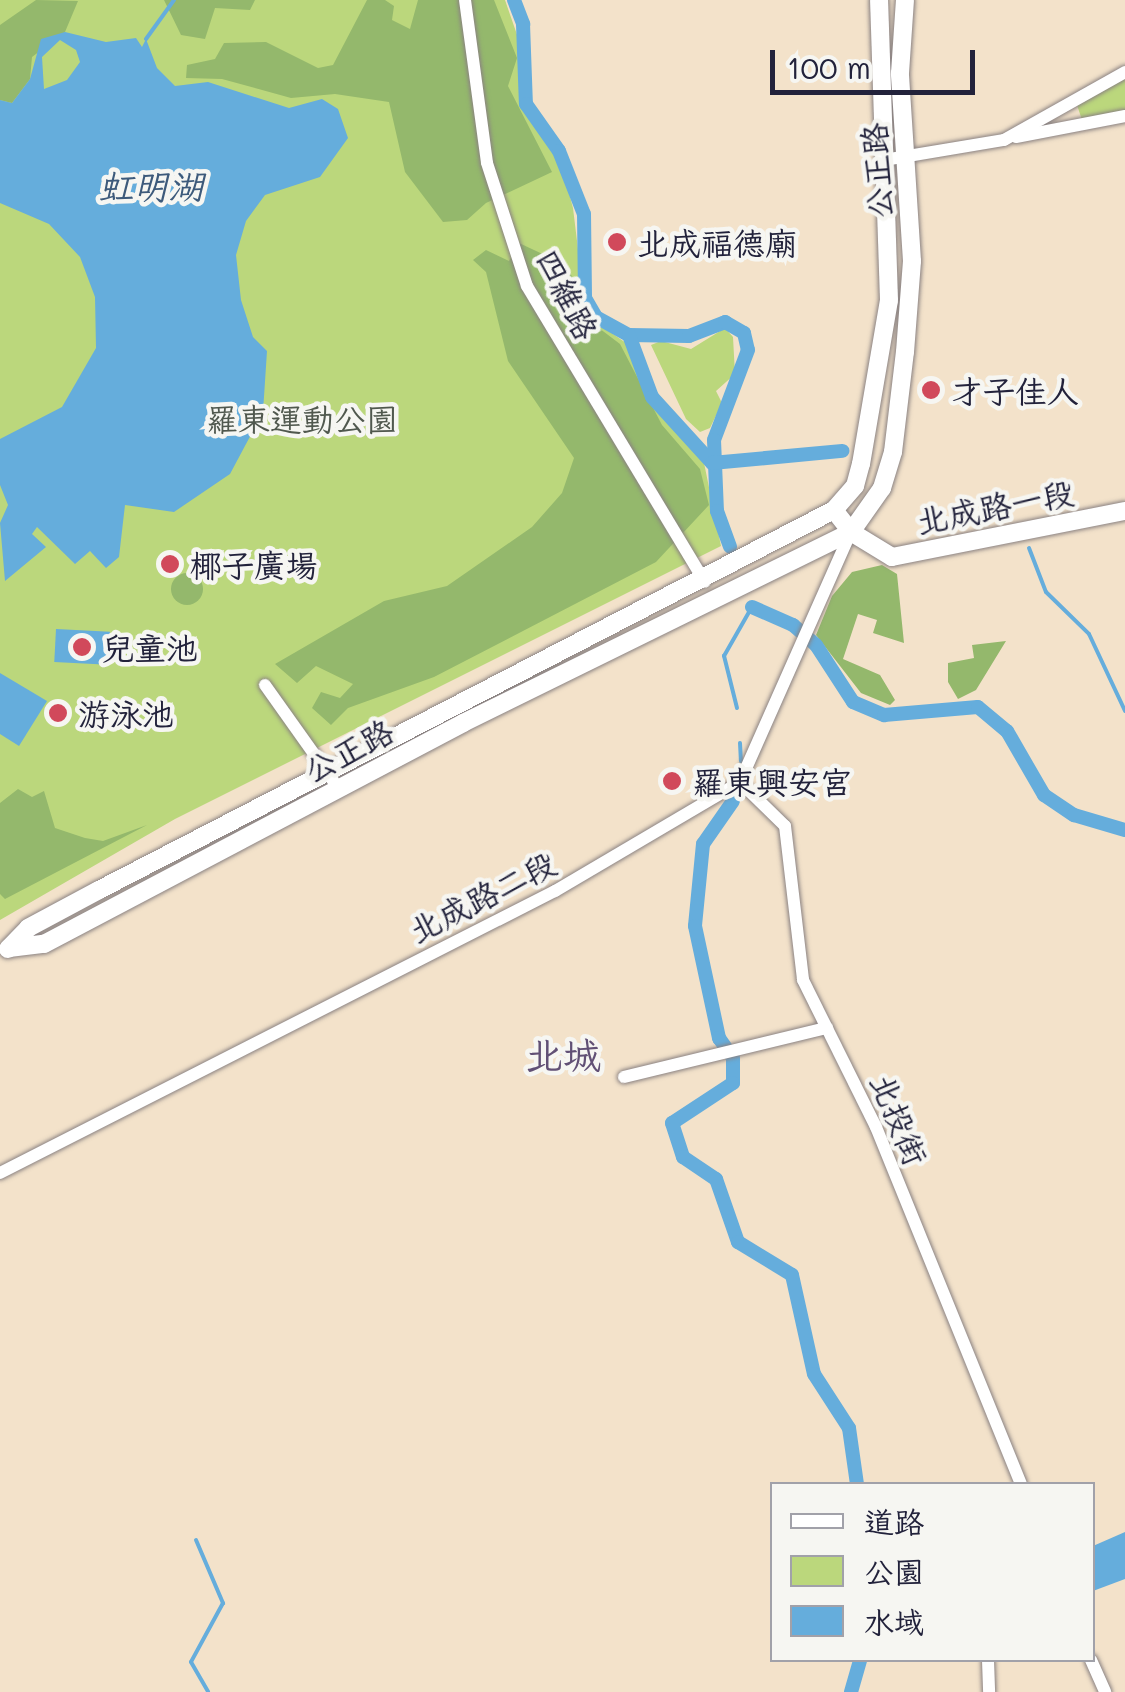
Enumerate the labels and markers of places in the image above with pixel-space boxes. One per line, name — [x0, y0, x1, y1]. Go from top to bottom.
place label: 北成福德廟 — [637, 223, 797, 261]
marker: 北成福德廟 — [606, 231, 628, 253]
place label: 才子佳人 — [951, 371, 1079, 409]
marker: 才子佳人 — [920, 379, 942, 401]
place label: 椰子廣場 — [190, 545, 318, 583]
marker: 椰子廣場 — [159, 553, 181, 575]
place label: 兒童池 — [102, 628, 198, 666]
marker: 兒童池 — [71, 636, 93, 658]
place label: 游泳池 — [78, 694, 174, 732]
marker: 游泳池 — [47, 702, 69, 724]
place label: 羅東興安宮 — [692, 762, 852, 800]
marker: 羅東興安宮 — [661, 770, 683, 792]

